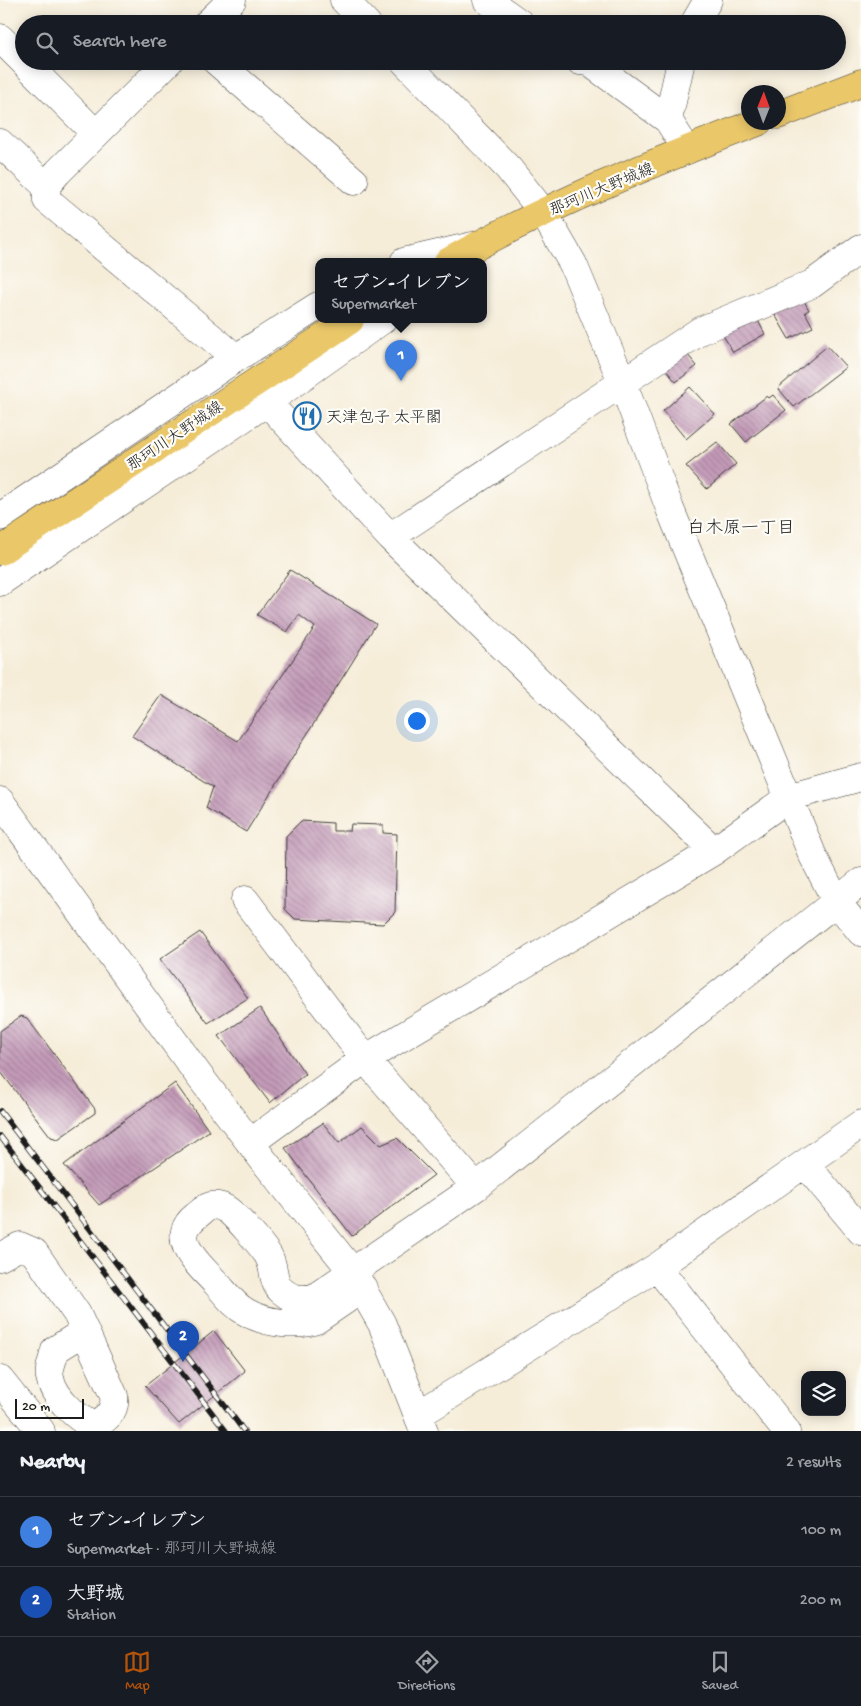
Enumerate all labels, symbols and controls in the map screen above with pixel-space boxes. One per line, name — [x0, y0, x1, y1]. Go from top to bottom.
search box — [15, 15, 846, 70]
icon: search — [33, 29, 61, 57]
text: Search here — [73, 31, 167, 54]
north arrow — [741, 85, 786, 130]
street label: 那珂川大野城線 — [546, 159, 658, 222]
popup — [315, 258, 487, 323]
text: セブン-イレブン — [332, 273, 470, 296]
text: Supermarket — [332, 296, 416, 315]
pin: 1 — [385, 340, 417, 381]
street label: 那珂川大野城線 — [123, 397, 228, 477]
restaurant icon: 天津包子 太平閣 — [292, 401, 322, 431]
place label: 天津包子 太平閣 — [326, 408, 442, 429]
district label: 白木原一丁目 — [687, 518, 795, 540]
your location — [404, 708, 430, 734]
pin: 2 — [167, 1321, 199, 1362]
map controls — [801, 1371, 846, 1416]
button: layers — [801, 1371, 846, 1416]
scale bar — [15, 1396, 84, 1419]
text: 20 m — [22, 1399, 50, 1416]
text: Nearby — [20, 1451, 85, 1476]
text: 2 results — [786, 1454, 841, 1473]
text: セブン-イレブン — [67, 1511, 206, 1534]
text: 1 — [33, 1522, 39, 1541]
text: 100 m — [801, 1522, 841, 1541]
text: Supermarket · 那珂川大野城線 — [67, 1541, 276, 1560]
text: 大野城 — [67, 1584, 124, 1607]
text: 2 — [32, 1592, 40, 1611]
text: 200 m — [800, 1592, 841, 1611]
text: Station — [67, 1607, 116, 1626]
tab: Map — [123, 1648, 151, 1695]
tab: Directions — [398, 1648, 455, 1695]
tab: Saved — [702, 1648, 738, 1695]

